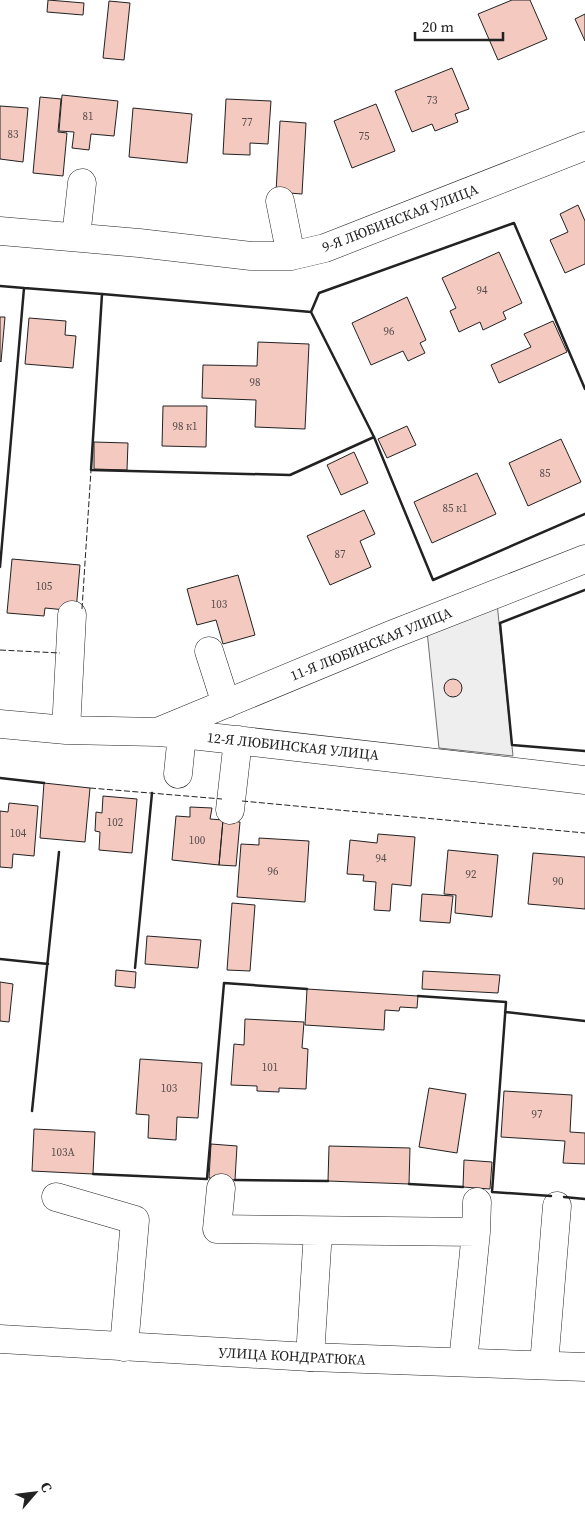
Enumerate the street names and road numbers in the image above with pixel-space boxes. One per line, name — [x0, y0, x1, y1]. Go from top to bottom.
street label: 9-Я ЛЮБИНСКАЯ УЛИЦА — [319, 179, 482, 257]
street label: 11-Я ЛЮБИНСКАЯ УЛИЦА — [287, 602, 455, 686]
street label: 12-Я ЛЮБИНСКАЯ УЛИЦА — [206, 727, 381, 765]
street label: УЛИЦА КОНДРАТЮКА — [218, 1342, 367, 1370]

